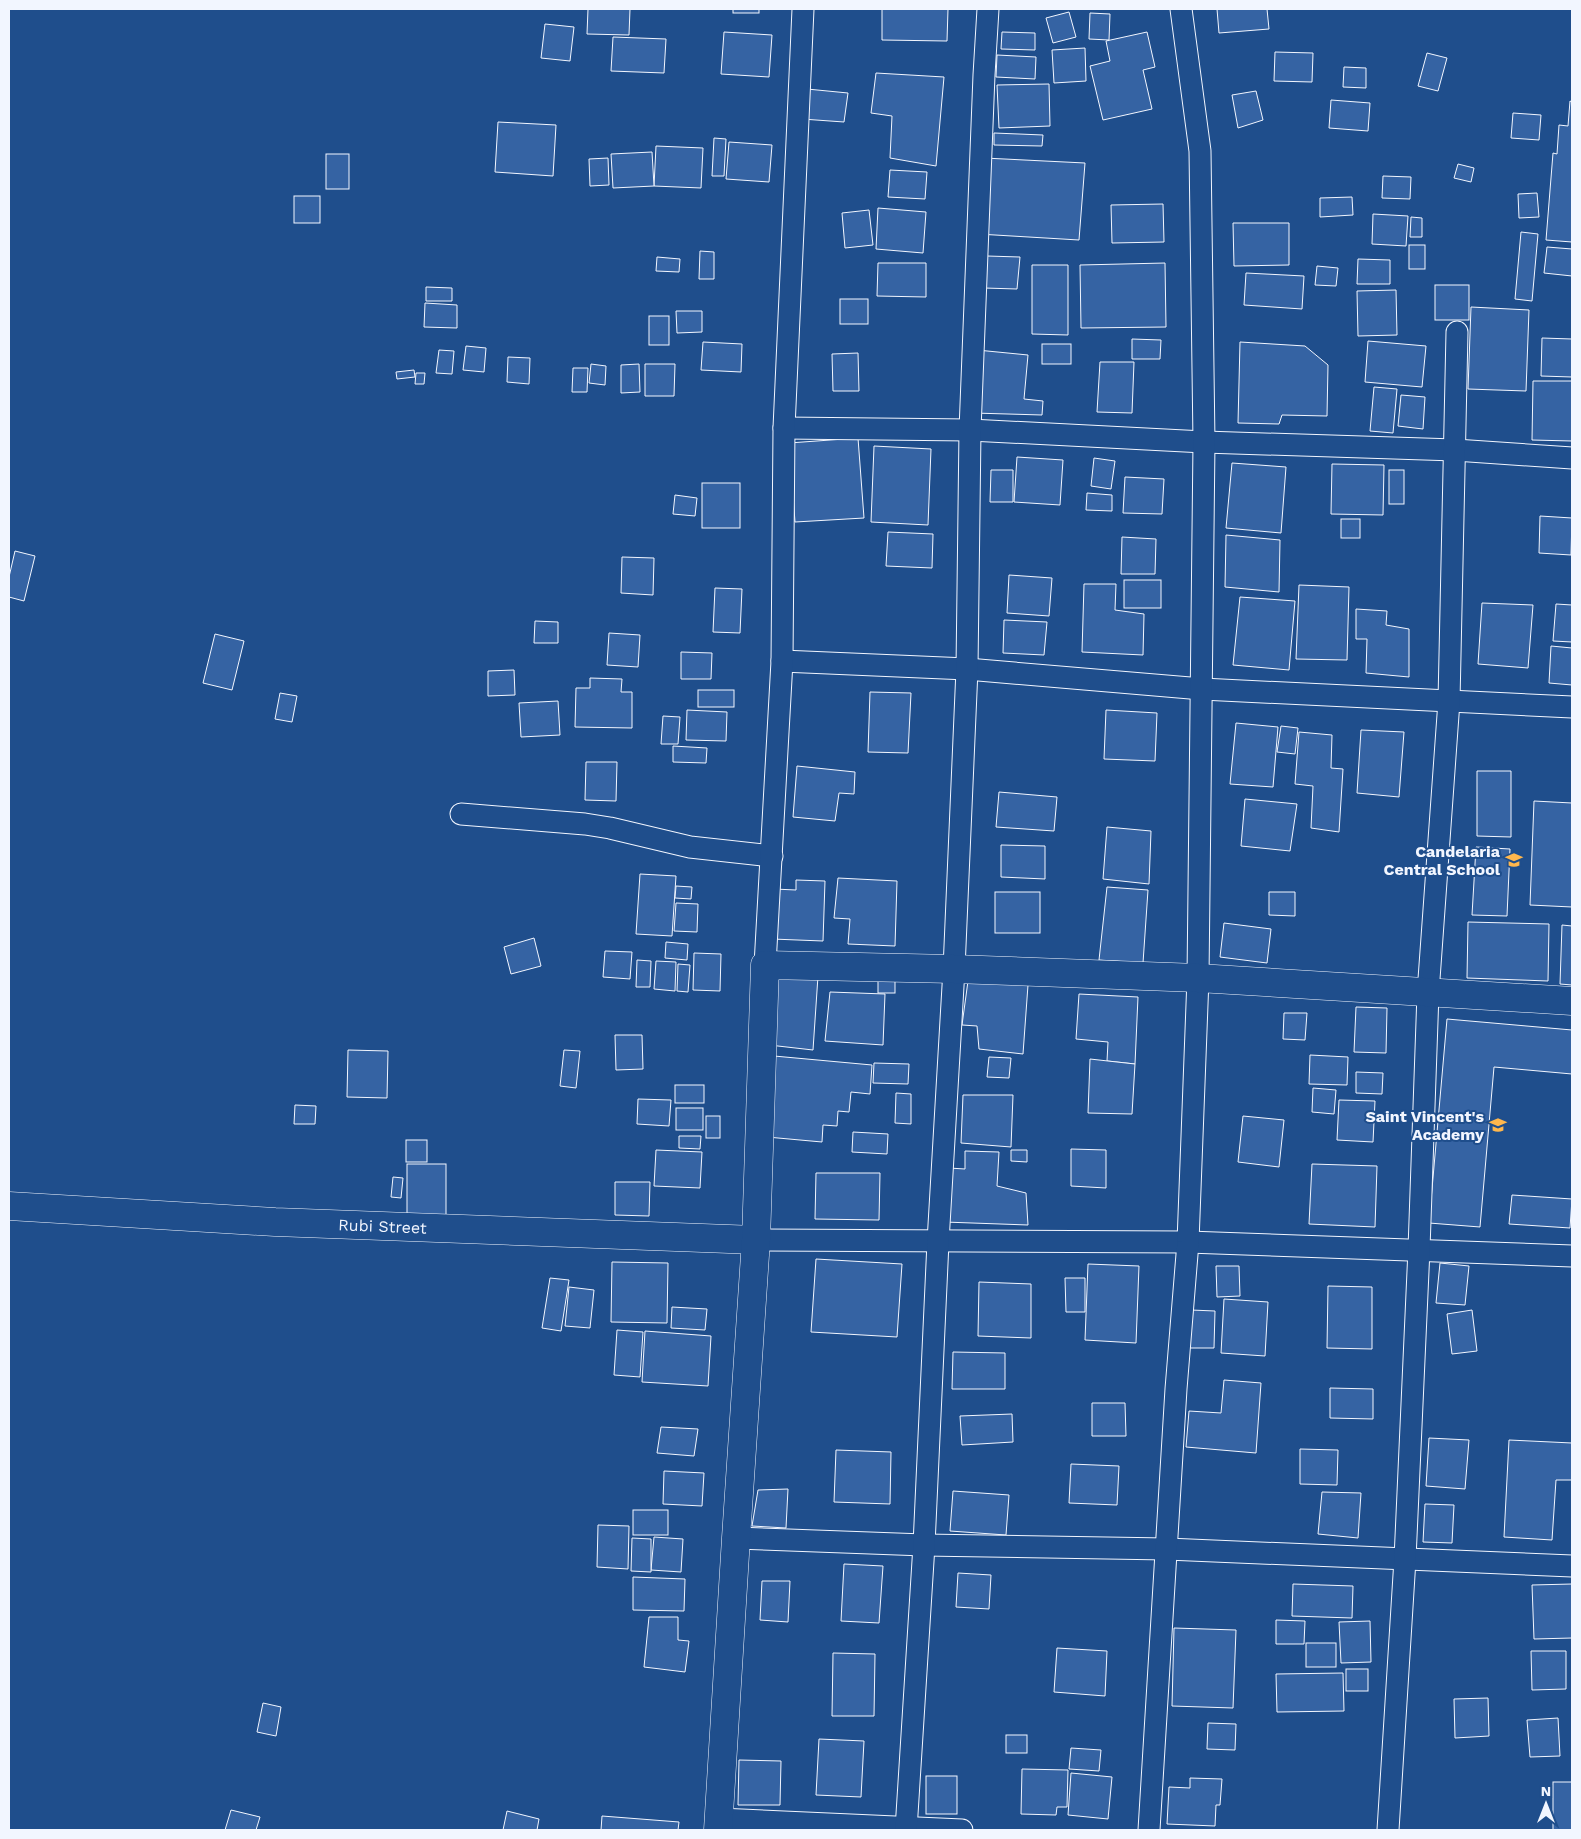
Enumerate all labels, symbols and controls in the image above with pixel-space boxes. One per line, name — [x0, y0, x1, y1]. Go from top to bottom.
place label: Candelaria Central School — [1384, 842, 1501, 879]
school or university icon: Candelaria Central School — [1504, 850, 1524, 870]
place label: Saint Vincent's Academy — [1366, 1107, 1485, 1144]
school or university icon: Saint Vincent's Academy — [1488, 1115, 1508, 1135]
street label: Rubi Street — [338, 1215, 427, 1238]
north arrow — [1521, 1779, 1571, 1829]
text: N — [1541, 1783, 1551, 1799]

